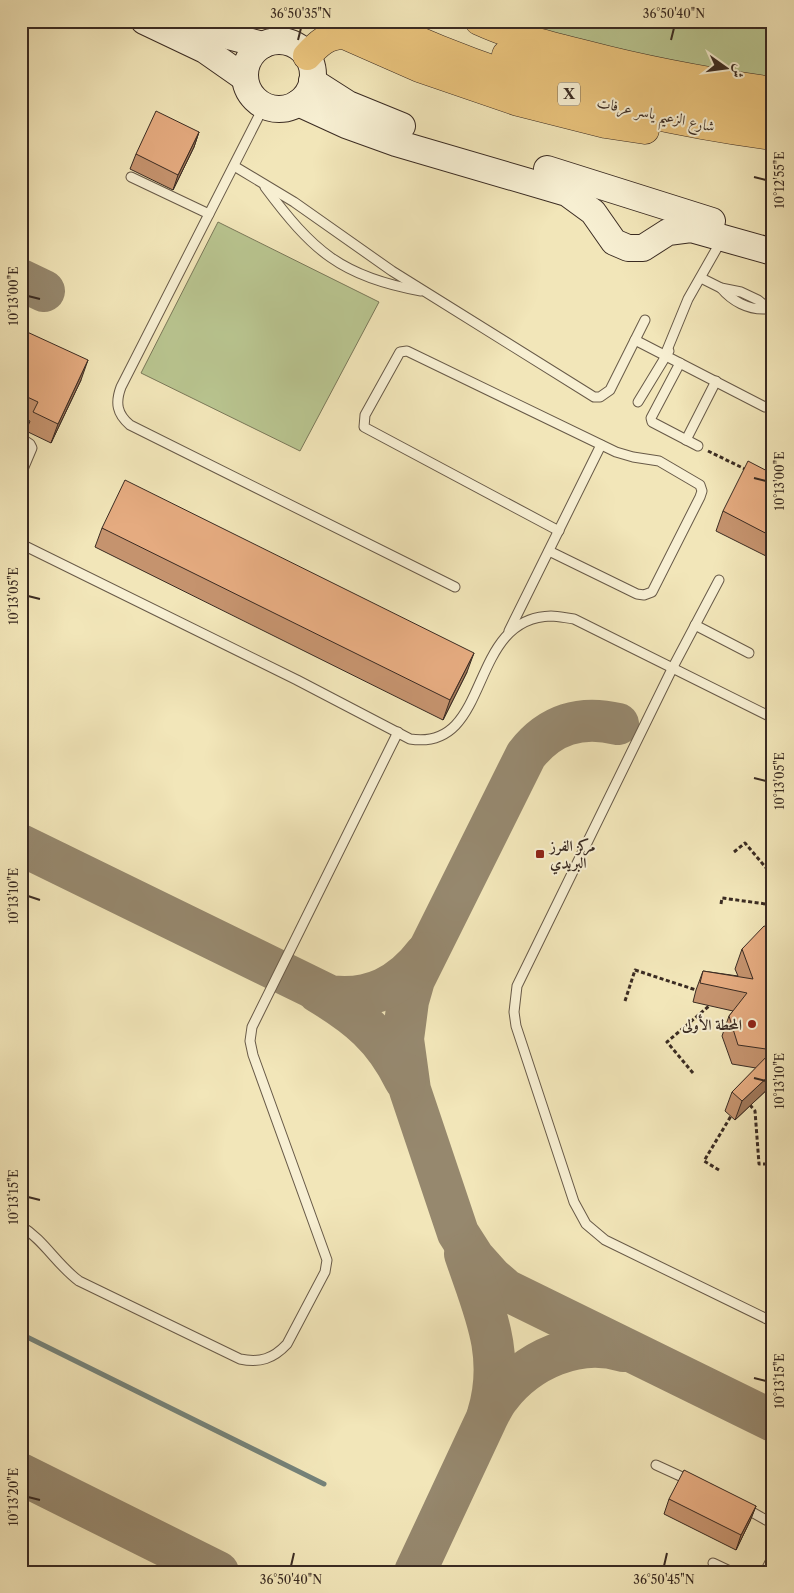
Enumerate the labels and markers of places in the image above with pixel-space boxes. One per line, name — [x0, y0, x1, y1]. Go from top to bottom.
place label: مركز الفرز البريدي — [548, 836, 596, 875]
marker: مركز الفرز البريدي — [534, 848, 546, 860]
place label: المحطة الأولى — [681, 1014, 742, 1034]
marker: المحطة الأولى — [746, 1018, 758, 1030]

